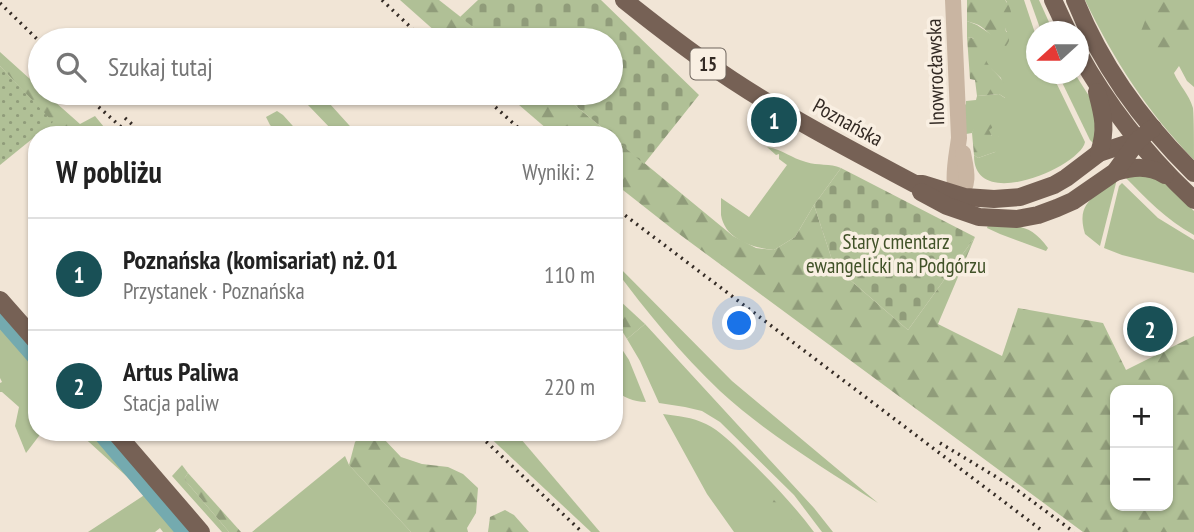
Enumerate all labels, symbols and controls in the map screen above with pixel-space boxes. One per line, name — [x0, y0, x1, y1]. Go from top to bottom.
street label: Inowrocławska — [920, 18, 950, 126]
north arrow — [1026, 21, 1089, 84]
search box — [28, 28, 623, 105]
icon: search — [52, 48, 90, 86]
road number: 15 — [690, 48, 726, 80]
text: Szukaj tutaj — [108, 50, 213, 83]
street label: Poznańska — [808, 92, 888, 152]
pin: 1 — [751, 94, 797, 146]
text: W pobliżu — [56, 152, 162, 191]
text: Wyniki: 2 — [522, 157, 595, 186]
park label: Stary cmentarz ewangelicki na Podgórzu — [806, 228, 986, 279]
text: Poznańska (komisariat) nż. 01 — [123, 243, 398, 276]
text: 1 — [74, 260, 85, 289]
text: 110 m — [544, 260, 595, 289]
text: Przystanek · Poznańska — [123, 276, 305, 305]
pin: 2 — [1127, 303, 1173, 355]
your location — [722, 306, 756, 340]
text: Artus Paliwa — [123, 355, 239, 388]
text: 2 — [74, 372, 85, 401]
text: 220 m — [544, 372, 595, 401]
map controls — [1110, 385, 1173, 511]
button: + — [1110, 385, 1173, 448]
text: Stacja paliw — [123, 388, 219, 417]
button: − — [1110, 448, 1173, 511]

